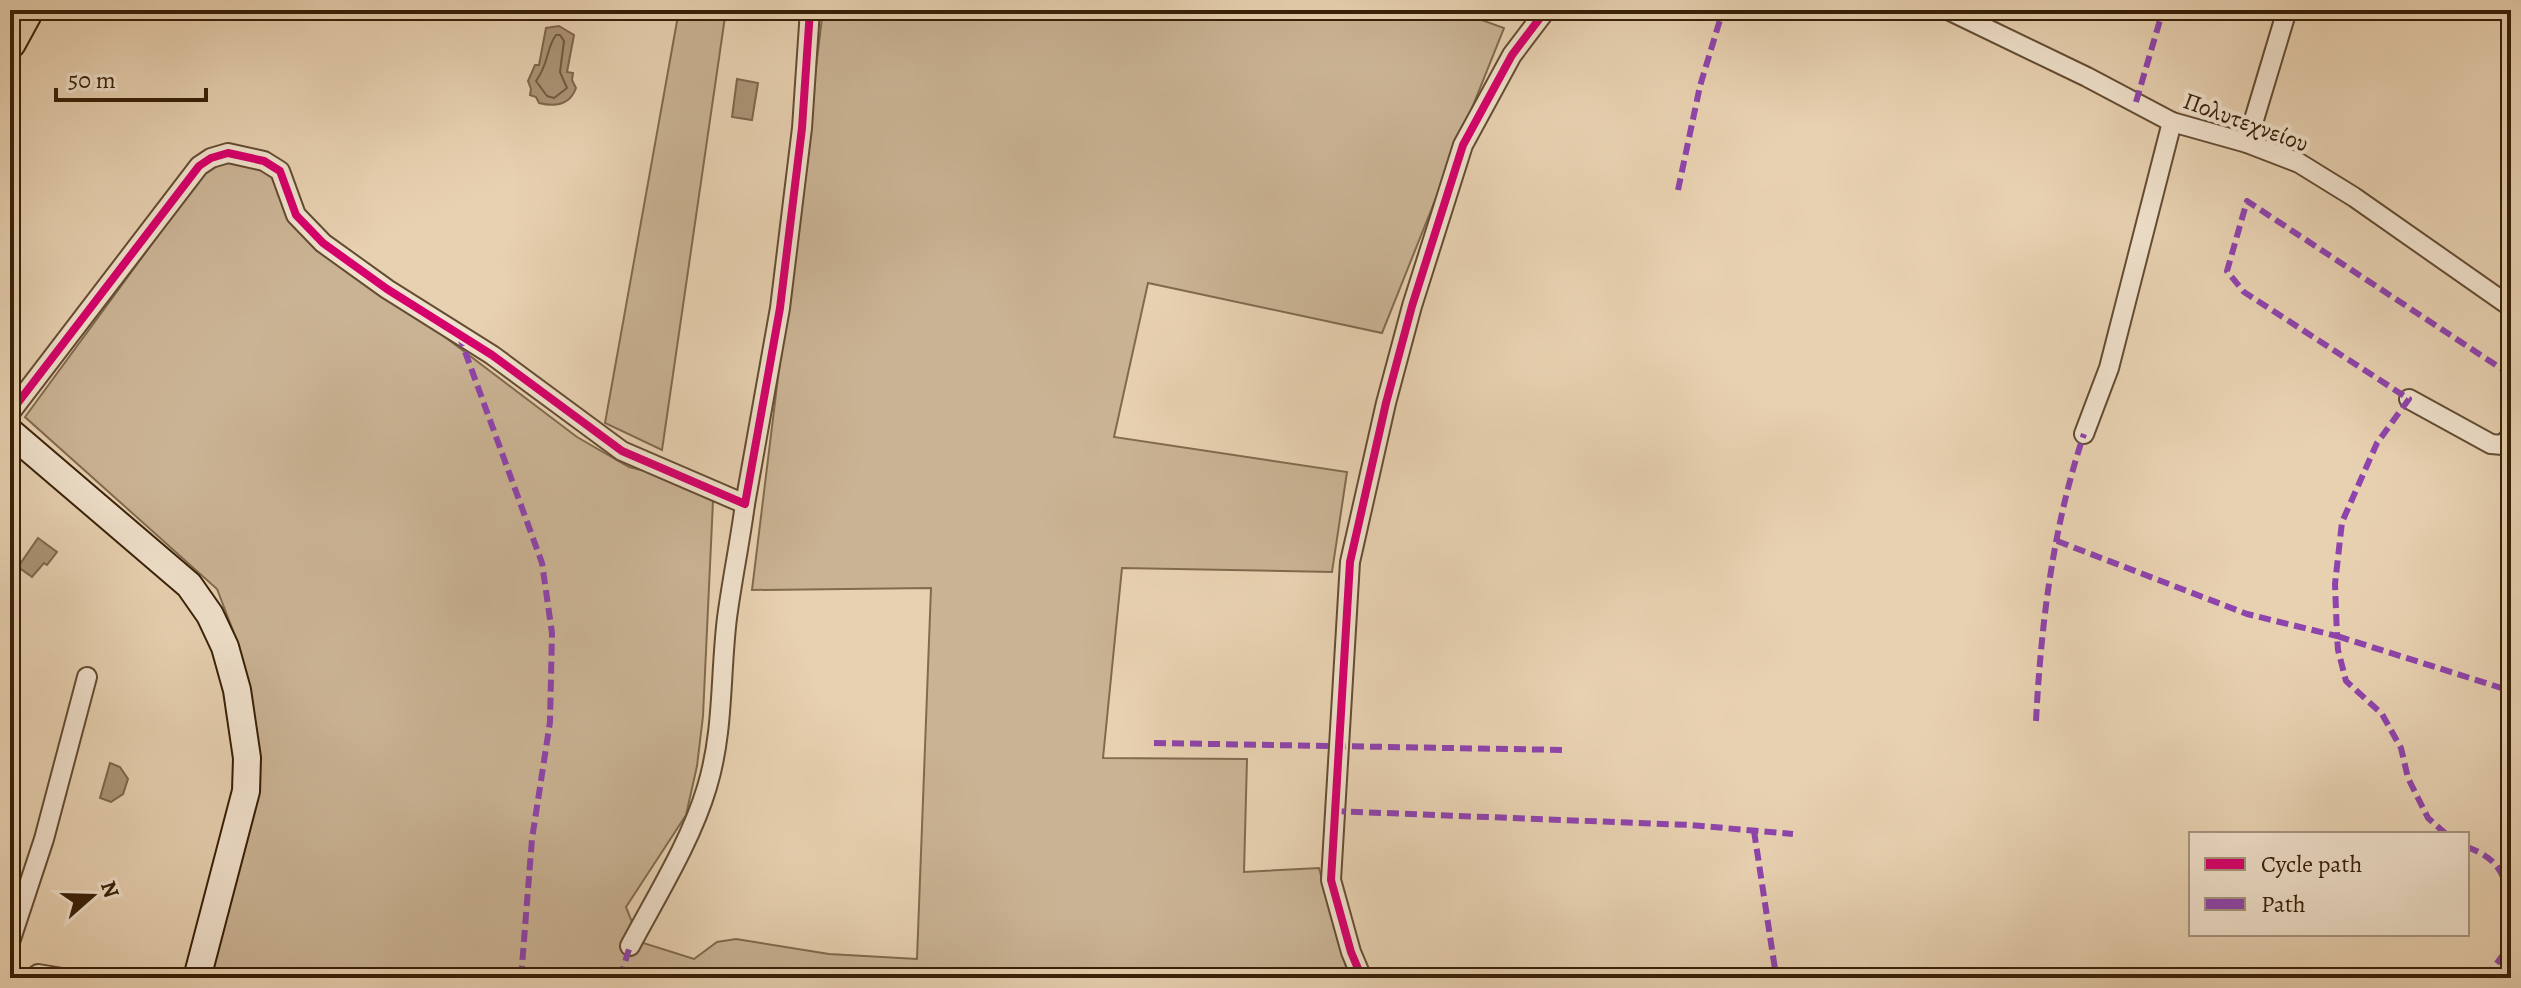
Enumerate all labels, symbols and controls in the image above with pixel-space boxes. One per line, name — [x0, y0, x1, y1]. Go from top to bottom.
scale bar — [56, 52, 206, 102]
text: 50 m — [68, 64, 116, 96]
street label: Πολυτεχνείου — [2179, 85, 2313, 159]
legend — [2189, 832, 2469, 936]
text: Cycle path — [2261, 848, 2362, 880]
north arrow — [52, 856, 132, 936]
text: N — [93, 877, 127, 902]
text: Path — [2261, 888, 2306, 920]

